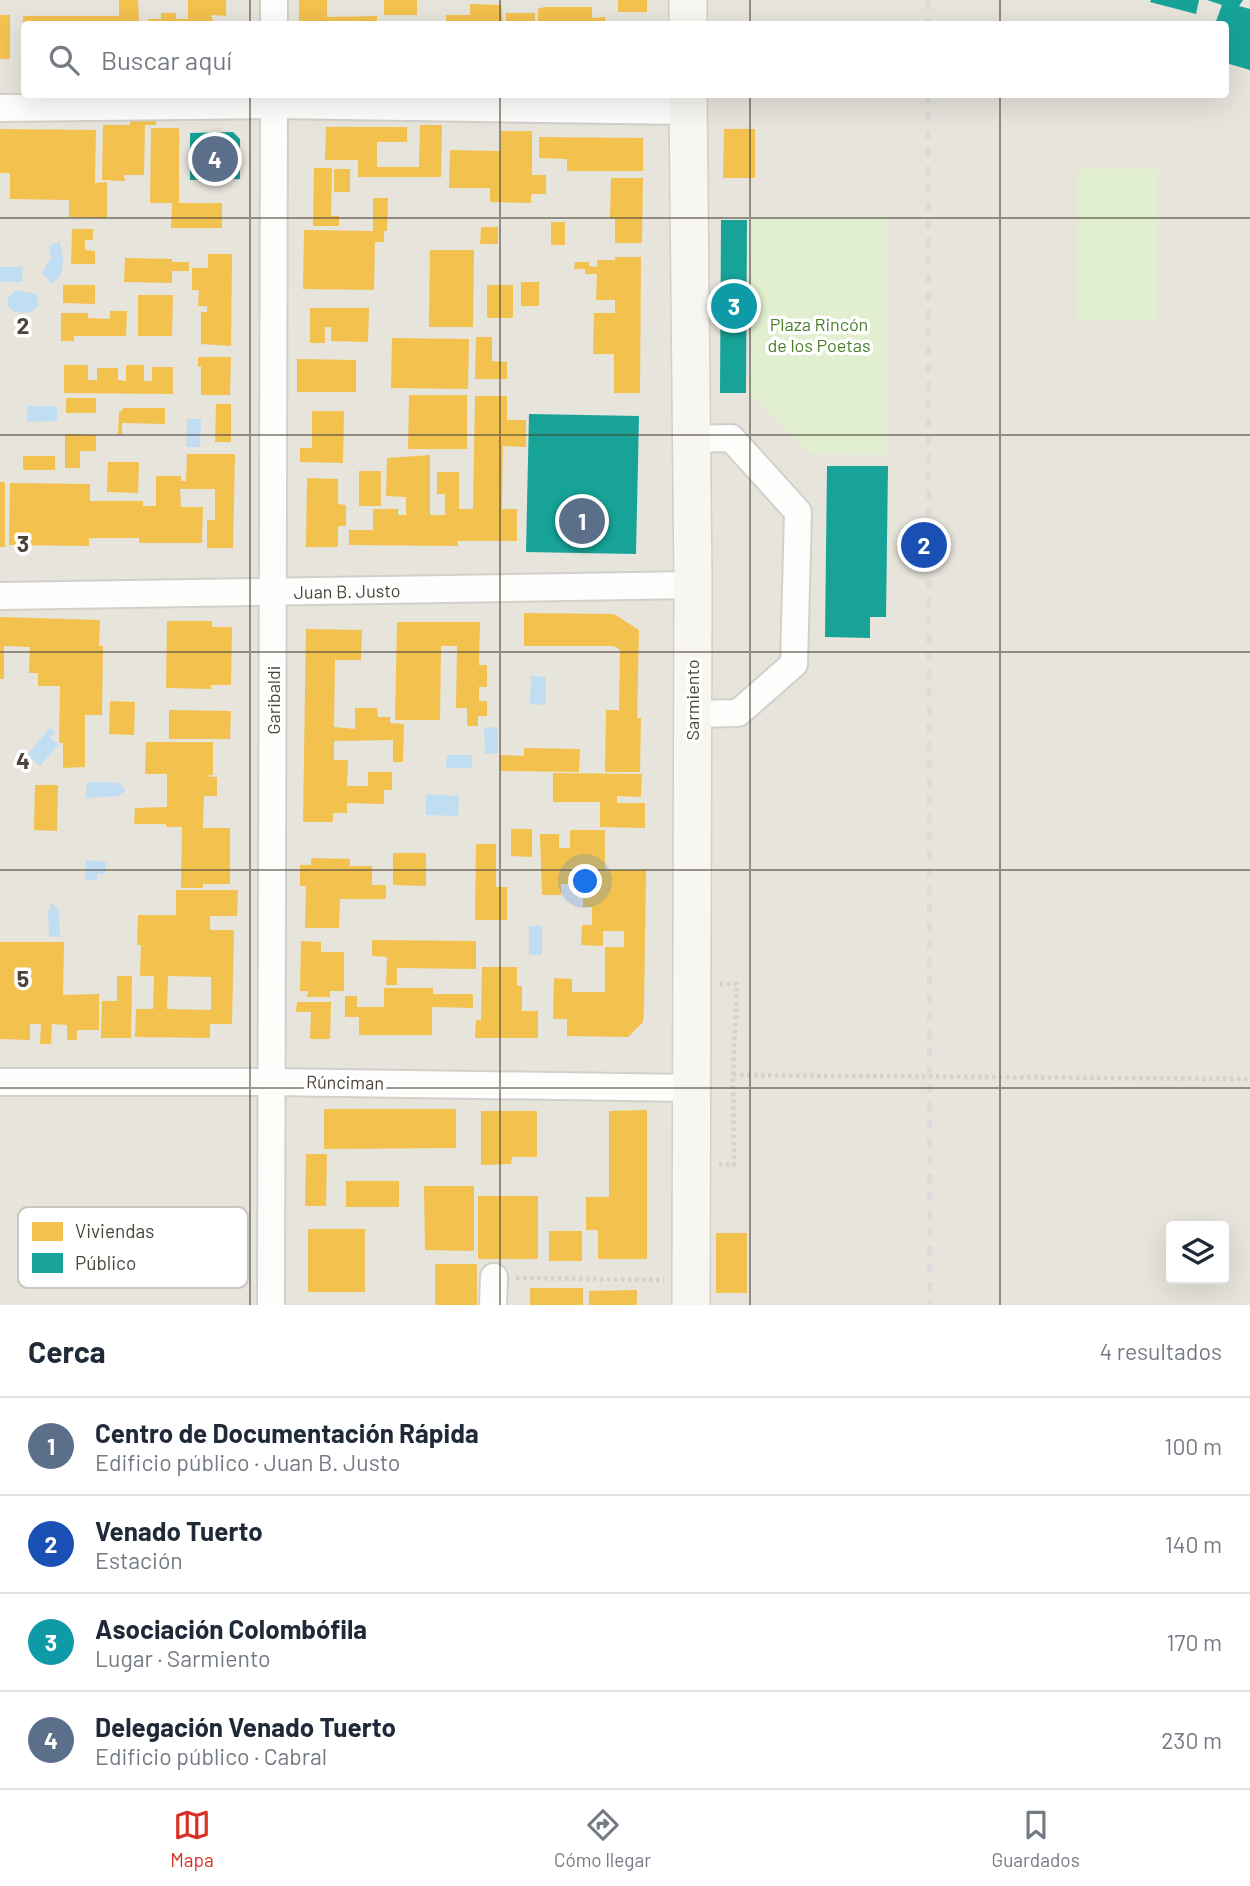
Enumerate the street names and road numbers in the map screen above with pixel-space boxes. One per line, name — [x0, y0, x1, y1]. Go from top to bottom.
street label: Juan B. Justo — [293, 579, 401, 603]
street label: Sarmiento — [681, 659, 703, 741]
street label: Garibaldi — [262, 666, 284, 734]
street label: Rúnciman — [306, 1070, 384, 1094]

